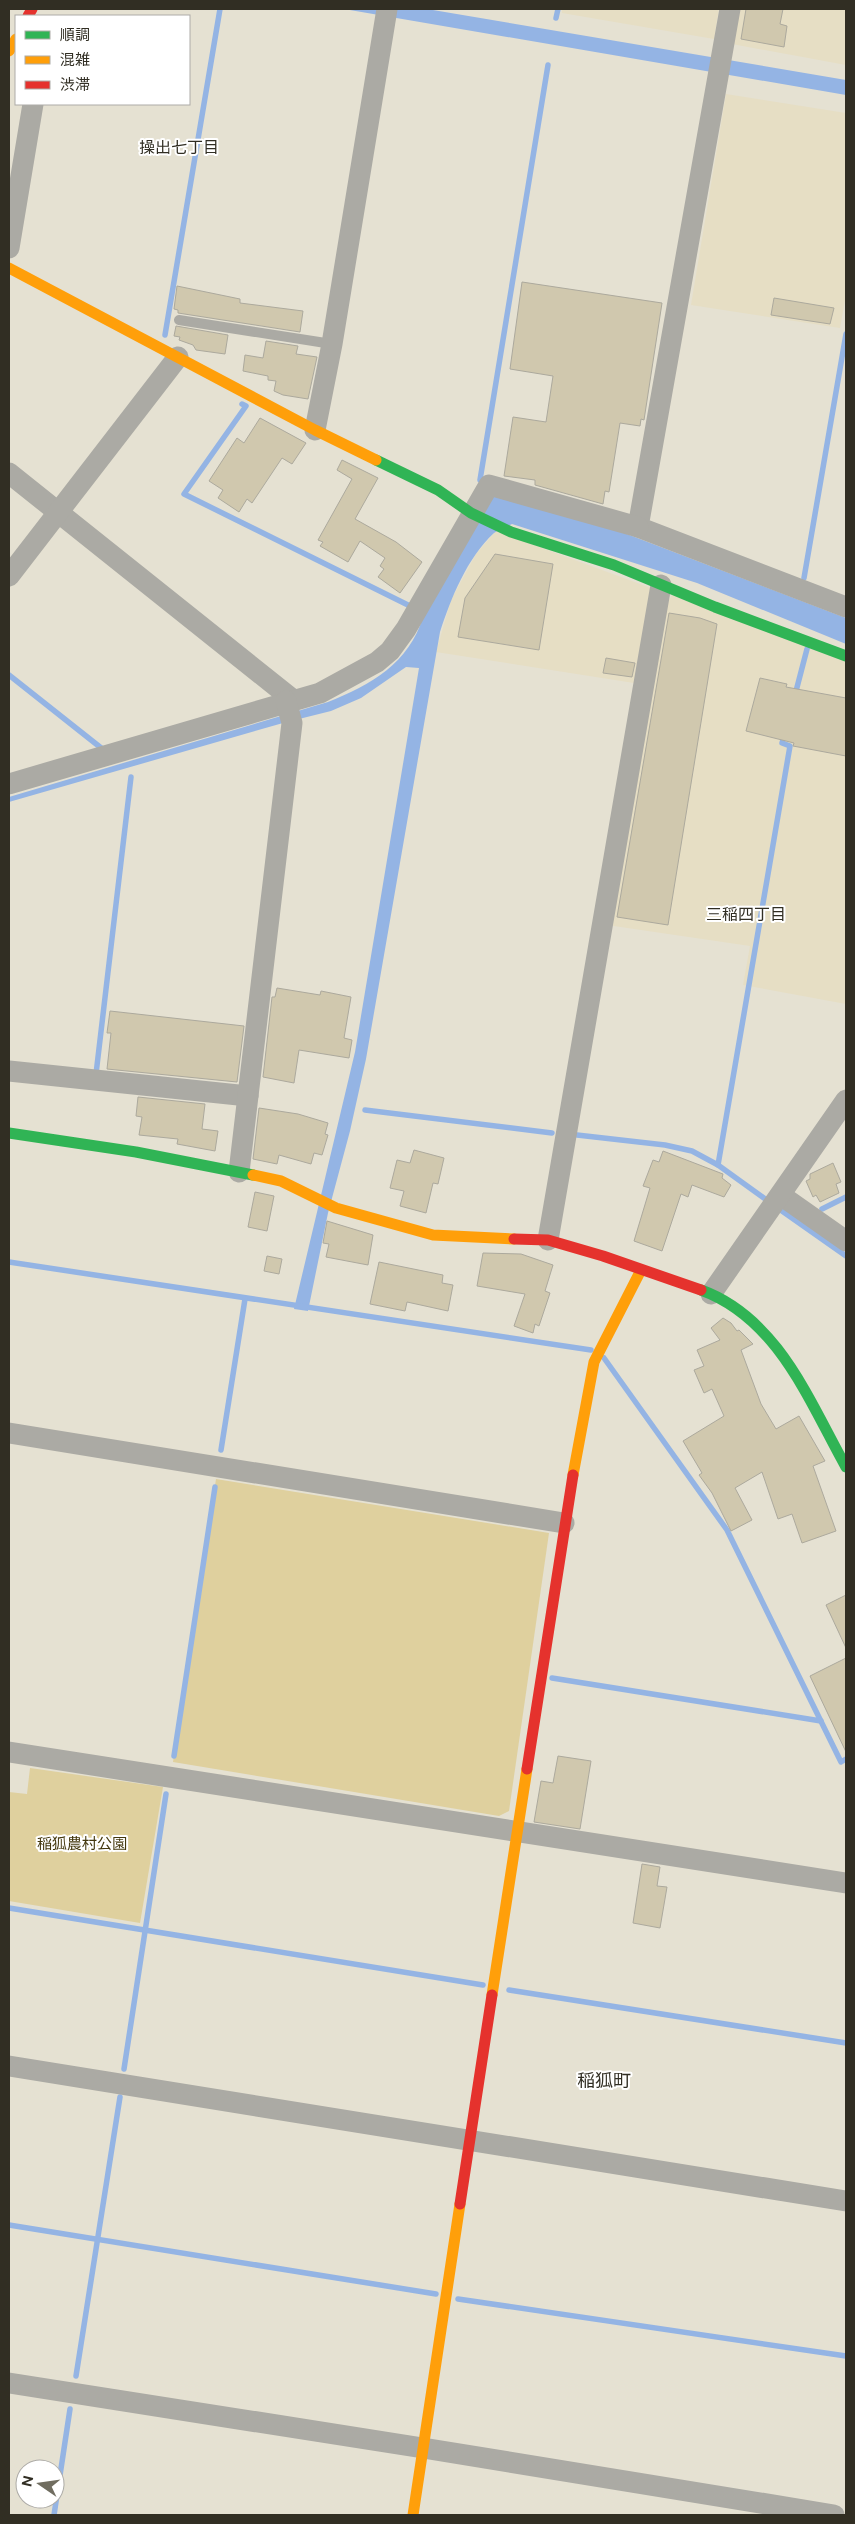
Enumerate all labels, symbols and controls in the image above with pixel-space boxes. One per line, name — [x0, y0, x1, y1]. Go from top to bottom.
legend — [15, 15, 190, 105]
text: 順調 — [60, 26, 90, 44]
text: 混雑 — [60, 51, 90, 69]
text: 渋滞 — [60, 76, 90, 94]
district label: 操出七丁目 — [139, 138, 219, 157]
district label: 三稲四丁目 — [706, 905, 786, 924]
park label: 稲狐農村公園 — [37, 1835, 127, 1853]
district label: 稲狐町 — [577, 2070, 631, 2092]
north arrow — [15, 2459, 65, 2509]
text: N — [18, 2474, 37, 2488]

